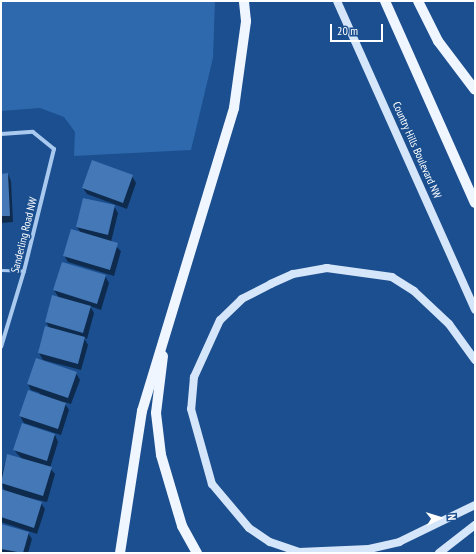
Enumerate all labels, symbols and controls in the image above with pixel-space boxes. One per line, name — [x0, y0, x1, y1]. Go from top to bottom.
scale bar — [332, 16, 385, 42]
text: 20 m — [337, 23, 358, 38]
street label: Country Hills Boulevard NW — [390, 99, 444, 201]
street label: Sanderling Road NW — [8, 196, 40, 274]
north arrow — [420, 498, 460, 538]
text: N — [445, 514, 459, 521]

